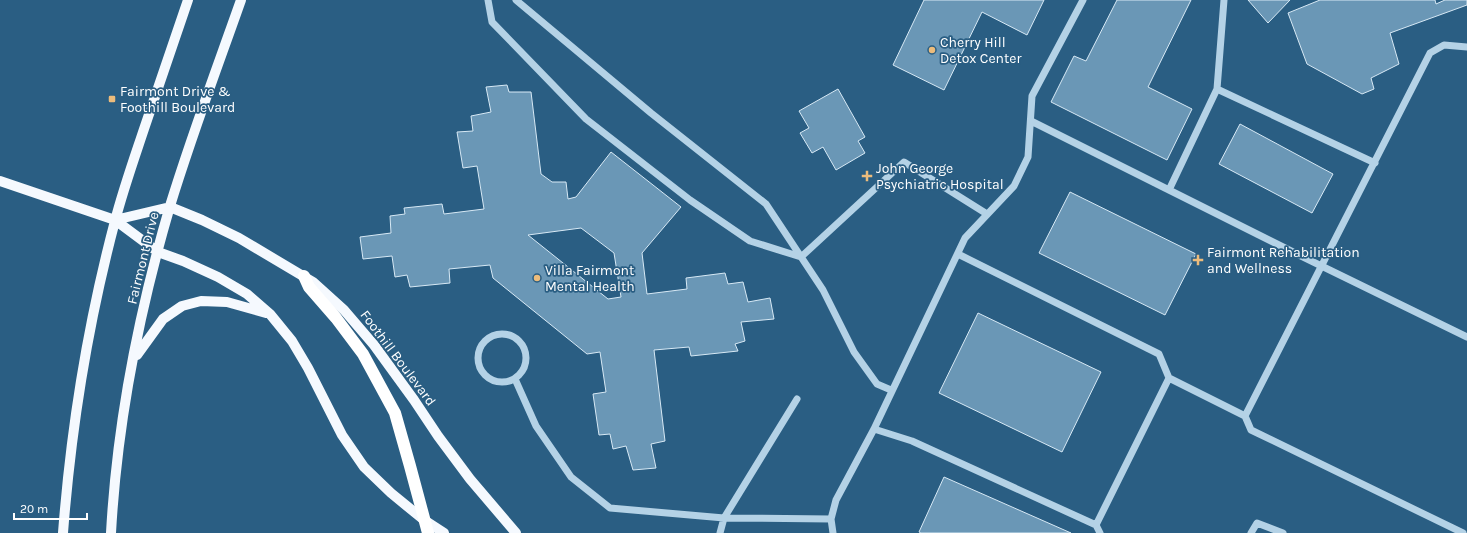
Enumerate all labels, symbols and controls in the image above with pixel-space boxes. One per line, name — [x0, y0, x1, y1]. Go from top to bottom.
place label: Cherry Hill Detox Center — [940, 34, 1023, 67]
marker: Cherry Hill Detox Center — [927, 45, 937, 55]
place label: Fairmont Drive & Foothill Boulevard — [120, 83, 235, 116]
marker: Fairmont Drive & Foothill Boulevard — [107, 94, 117, 104]
place label: John George Psychiatric Hospital — [876, 160, 1004, 193]
marker: John George Psychiatric Hospital — [861, 170, 873, 182]
street label: Fairmont Drive — [123, 210, 163, 306]
place label: Fairmont Rehabilitation and Wellness — [1207, 244, 1360, 277]
marker: Fairmont Rehabilitation and Wellness — [1192, 254, 1204, 266]
place label: Villa Fairmont Mental Health — [545, 262, 635, 295]
marker: Villa Fairmont Mental Health — [532, 273, 542, 283]
street label: Foothill Boulevard — [357, 307, 439, 409]
scale bar — [14, 495, 87, 521]
text: 20 m — [20, 502, 48, 516]

